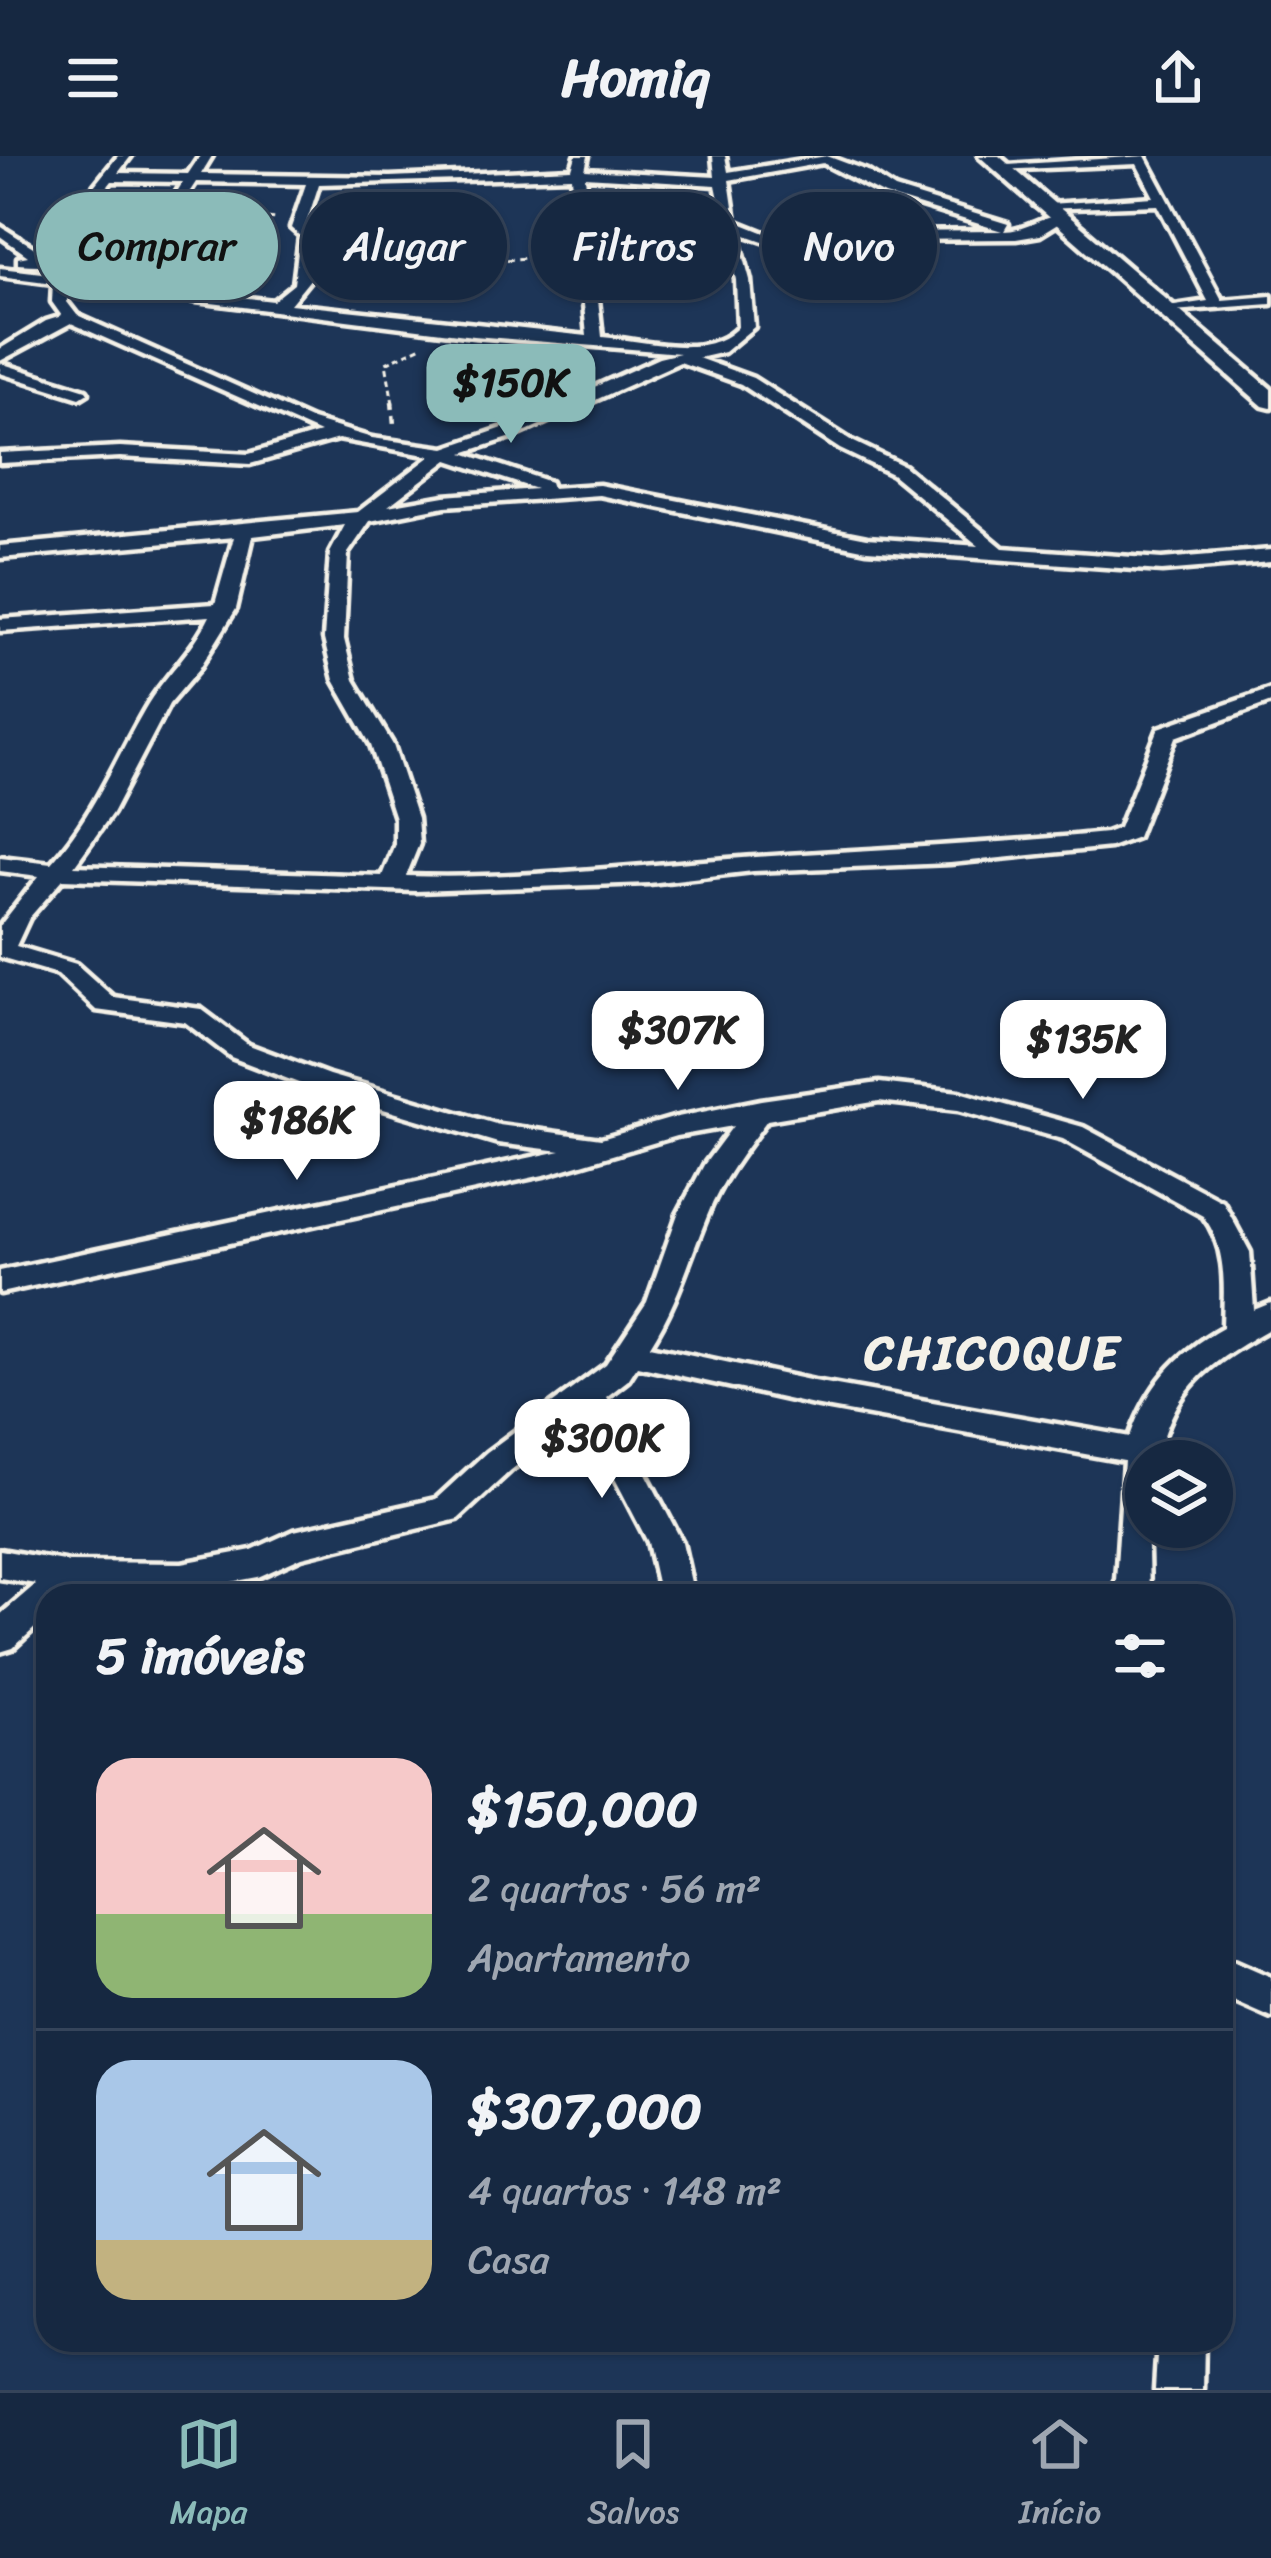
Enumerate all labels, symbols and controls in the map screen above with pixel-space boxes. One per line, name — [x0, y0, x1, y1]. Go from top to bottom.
text: Homiq — [561, 30, 710, 126]
icon: menu — [60, 45, 126, 111]
icon: share — [1145, 45, 1211, 111]
chip: Comprar — [36, 192, 278, 300]
chip: Alugar — [302, 192, 507, 300]
chip: Filtros — [531, 192, 738, 300]
chip: Novo — [762, 192, 937, 300]
pin: $150K — [427, 344, 595, 446]
text: $150K — [453, 348, 569, 417]
pin: $307K — [594, 991, 762, 1093]
text: $307K — [619, 995, 737, 1064]
pin: $135K — [999, 1000, 1167, 1102]
text: $135K — [1027, 1004, 1139, 1073]
pin: $186K — [213, 1081, 381, 1183]
text: $186K — [241, 1085, 353, 1154]
district label: CHICOQUE — [863, 1310, 1122, 1395]
pin: $300K — [518, 1399, 686, 1501]
text: $300K — [542, 1403, 662, 1472]
map controls — [1125, 1440, 1233, 1548]
button: layers — [1125, 1440, 1233, 1548]
text: 5 imóveis — [96, 1611, 305, 1701]
icon: filters — [1107, 1623, 1173, 1689]
text: $150,000 — [468, 1764, 698, 1854]
icon: home — [192, 1806, 336, 1950]
text: 2 quartos · 56 m² — [468, 1854, 761, 1923]
text: Apartamento — [468, 1923, 690, 1992]
text: $307,000 — [468, 2066, 702, 2156]
icon: home — [192, 2108, 336, 2252]
text: 4 quartos · 148 m² — [468, 2156, 782, 2225]
text: Casa — [468, 2225, 549, 2294]
tab: Mapa — [170, 2411, 247, 2541]
tab: Salvos — [587, 2411, 679, 2541]
tab: Início — [1019, 2411, 1101, 2541]

